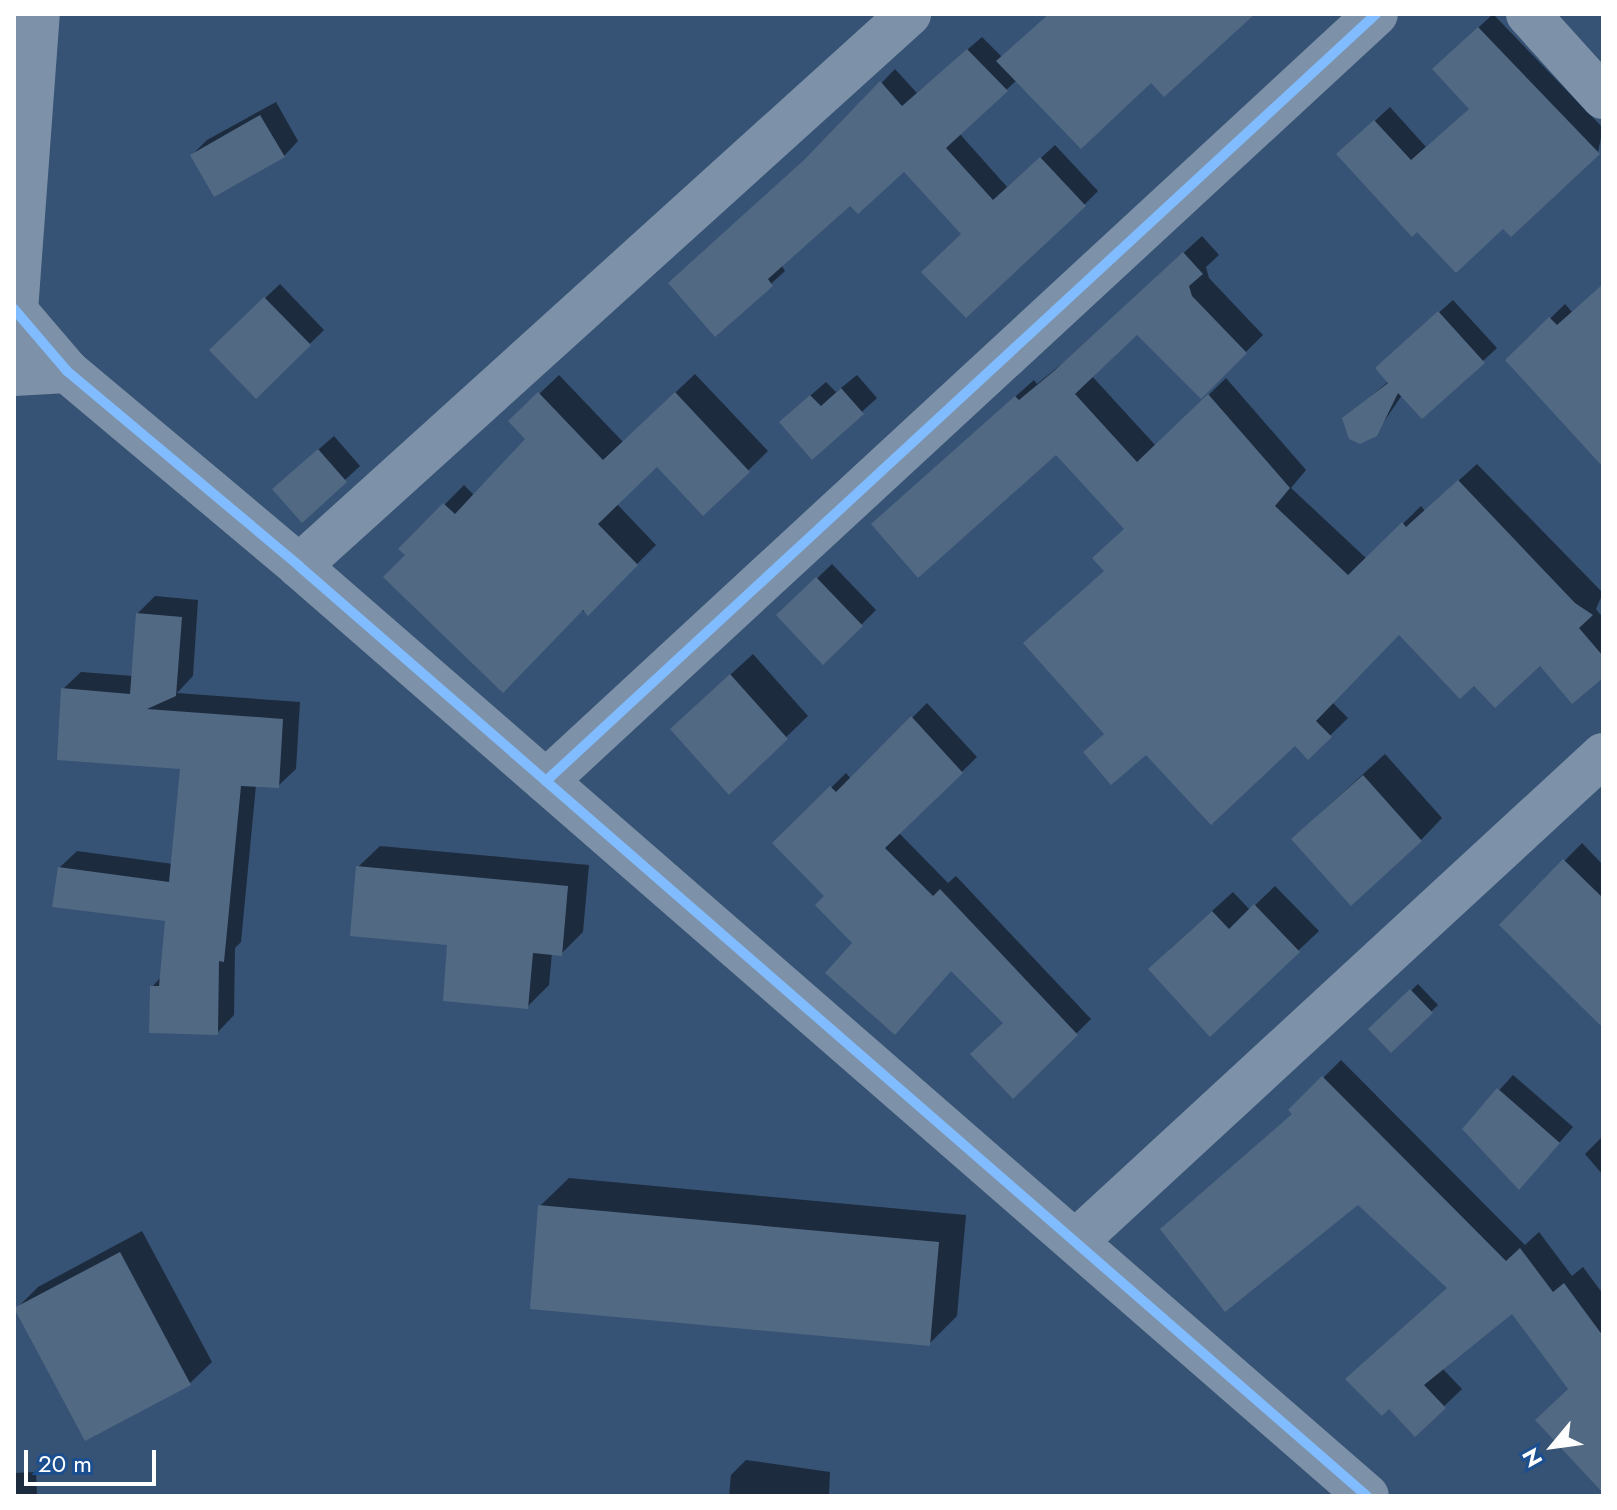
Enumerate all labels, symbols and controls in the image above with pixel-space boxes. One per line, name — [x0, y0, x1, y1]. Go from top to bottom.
north arrow — [1513, 1406, 1593, 1486]
scale bar — [28, 1434, 160, 1484]
text: N — [1514, 1442, 1550, 1473]
text: 20 m — [38, 1446, 92, 1481]

